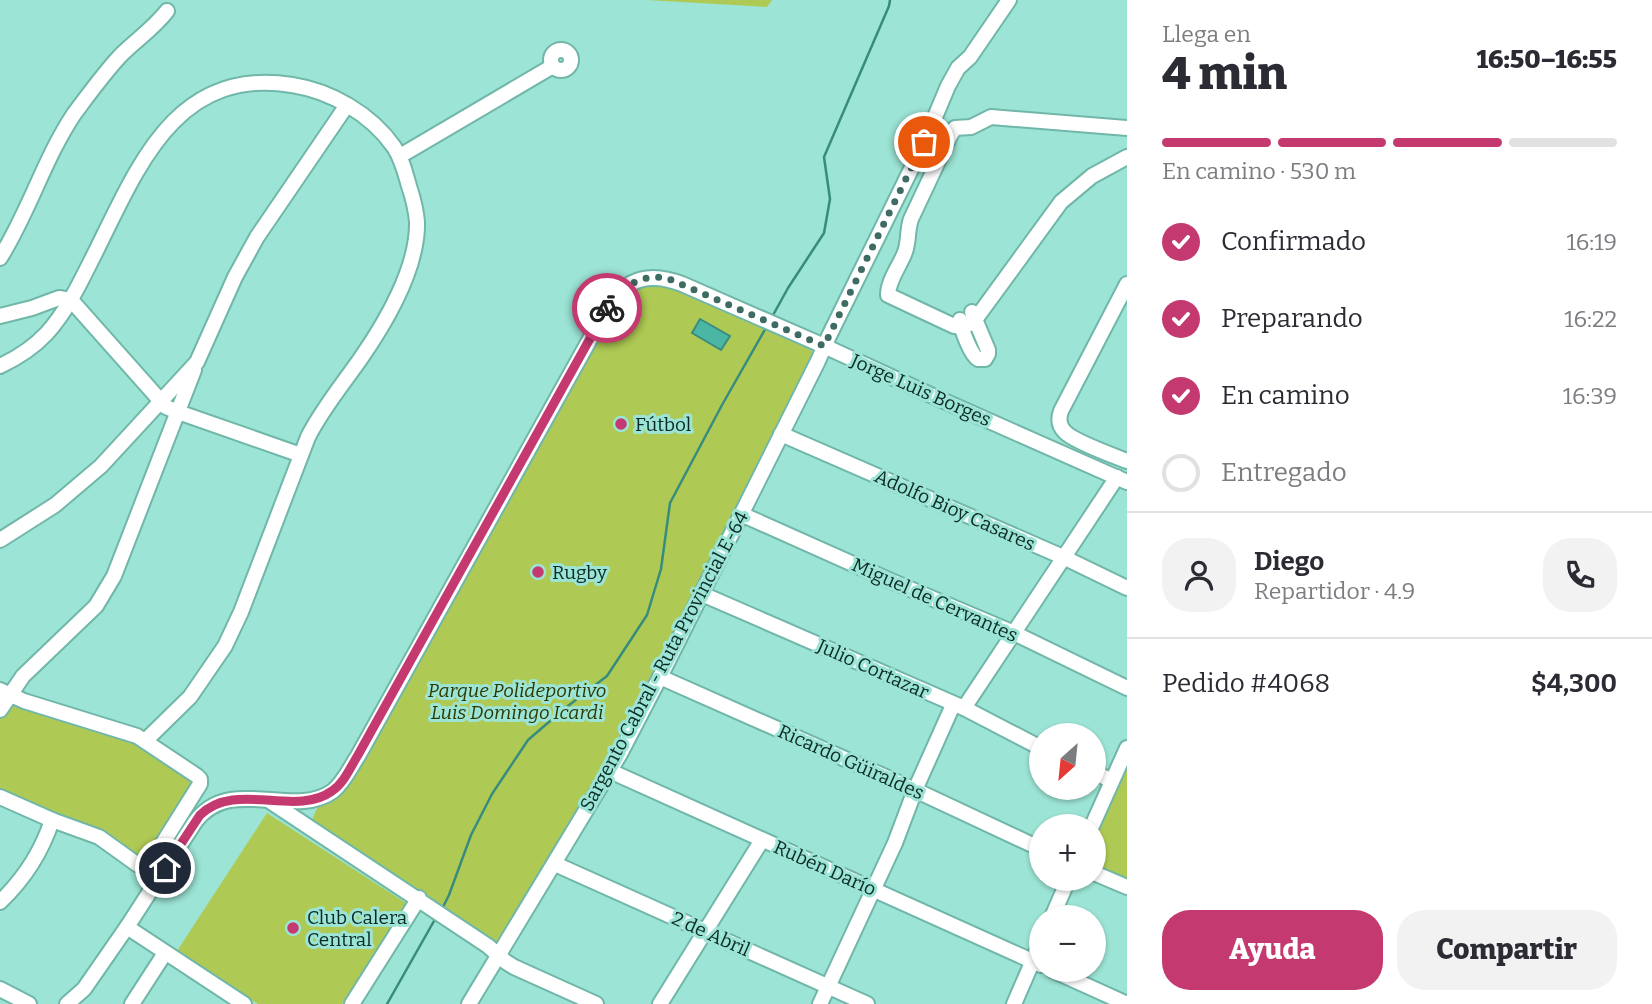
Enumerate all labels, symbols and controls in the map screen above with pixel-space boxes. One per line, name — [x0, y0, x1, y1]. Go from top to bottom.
text: Llega en — [1162, 20, 1251, 48]
text: 16:50–16:55 — [1477, 44, 1617, 75]
text: 4 min — [1162, 46, 1287, 101]
pin — [894, 112, 954, 172]
icon: bag — [905, 123, 943, 161]
text: En camino · 530 m — [1162, 157, 1356, 185]
icon: check — [1162, 223, 1200, 261]
text: Confirmado — [1221, 226, 1366, 257]
text: 16:19 — [1566, 228, 1617, 256]
courier — [572, 273, 642, 343]
icon: bike — [588, 289, 626, 327]
icon: check — [1162, 300, 1200, 338]
text: Preparando — [1221, 303, 1363, 334]
text: 16:22 — [1564, 305, 1617, 333]
street label: Jorge Luis Borges — [847, 348, 995, 431]
icon: check — [1162, 377, 1200, 415]
text: En camino — [1221, 380, 1350, 411]
text: 16:39 — [1563, 382, 1617, 410]
place label: Fútbol — [635, 413, 691, 436]
marker: Fútbol — [613, 416, 629, 432]
text: Entregado — [1221, 457, 1347, 488]
street label: Adolfo Bioy Casares — [871, 464, 1039, 556]
street label: Sargento Cabral - Ruta Provincial E-64 — [575, 507, 753, 815]
button: person — [1162, 538, 1236, 612]
button: phone — [1543, 538, 1617, 612]
text: Diego — [1254, 546, 1324, 577]
street label: Miguel de Cervantes — [849, 553, 1021, 647]
place label: Rugby — [552, 561, 608, 584]
marker: Rugby — [530, 564, 546, 580]
text: Repartidor · 4.9 — [1254, 577, 1415, 605]
street label: Julio Cortazar — [813, 634, 933, 704]
text: Pedido #4068 — [1162, 668, 1330, 699]
text: $4,300 — [1531, 668, 1617, 699]
park label: Parque Polideportivo Luis Domingo Icardi — [428, 679, 606, 724]
street label: Ricardo Güiraldes — [774, 720, 928, 804]
north arrow — [1029, 723, 1106, 800]
map controls — [1029, 723, 1106, 982]
button: + — [1029, 814, 1106, 891]
street label: Rubén Darío — [770, 835, 880, 901]
pin — [135, 838, 195, 898]
icon: home — [146, 849, 184, 887]
button: − — [1029, 905, 1106, 982]
place label: Club Calera Central — [307, 906, 408, 951]
street label: 2 de Abril — [668, 907, 754, 961]
button: Ayuda — [1162, 910, 1383, 990]
button: Compartir — [1397, 910, 1617, 990]
marker: Club Calera Central — [285, 920, 301, 936]

